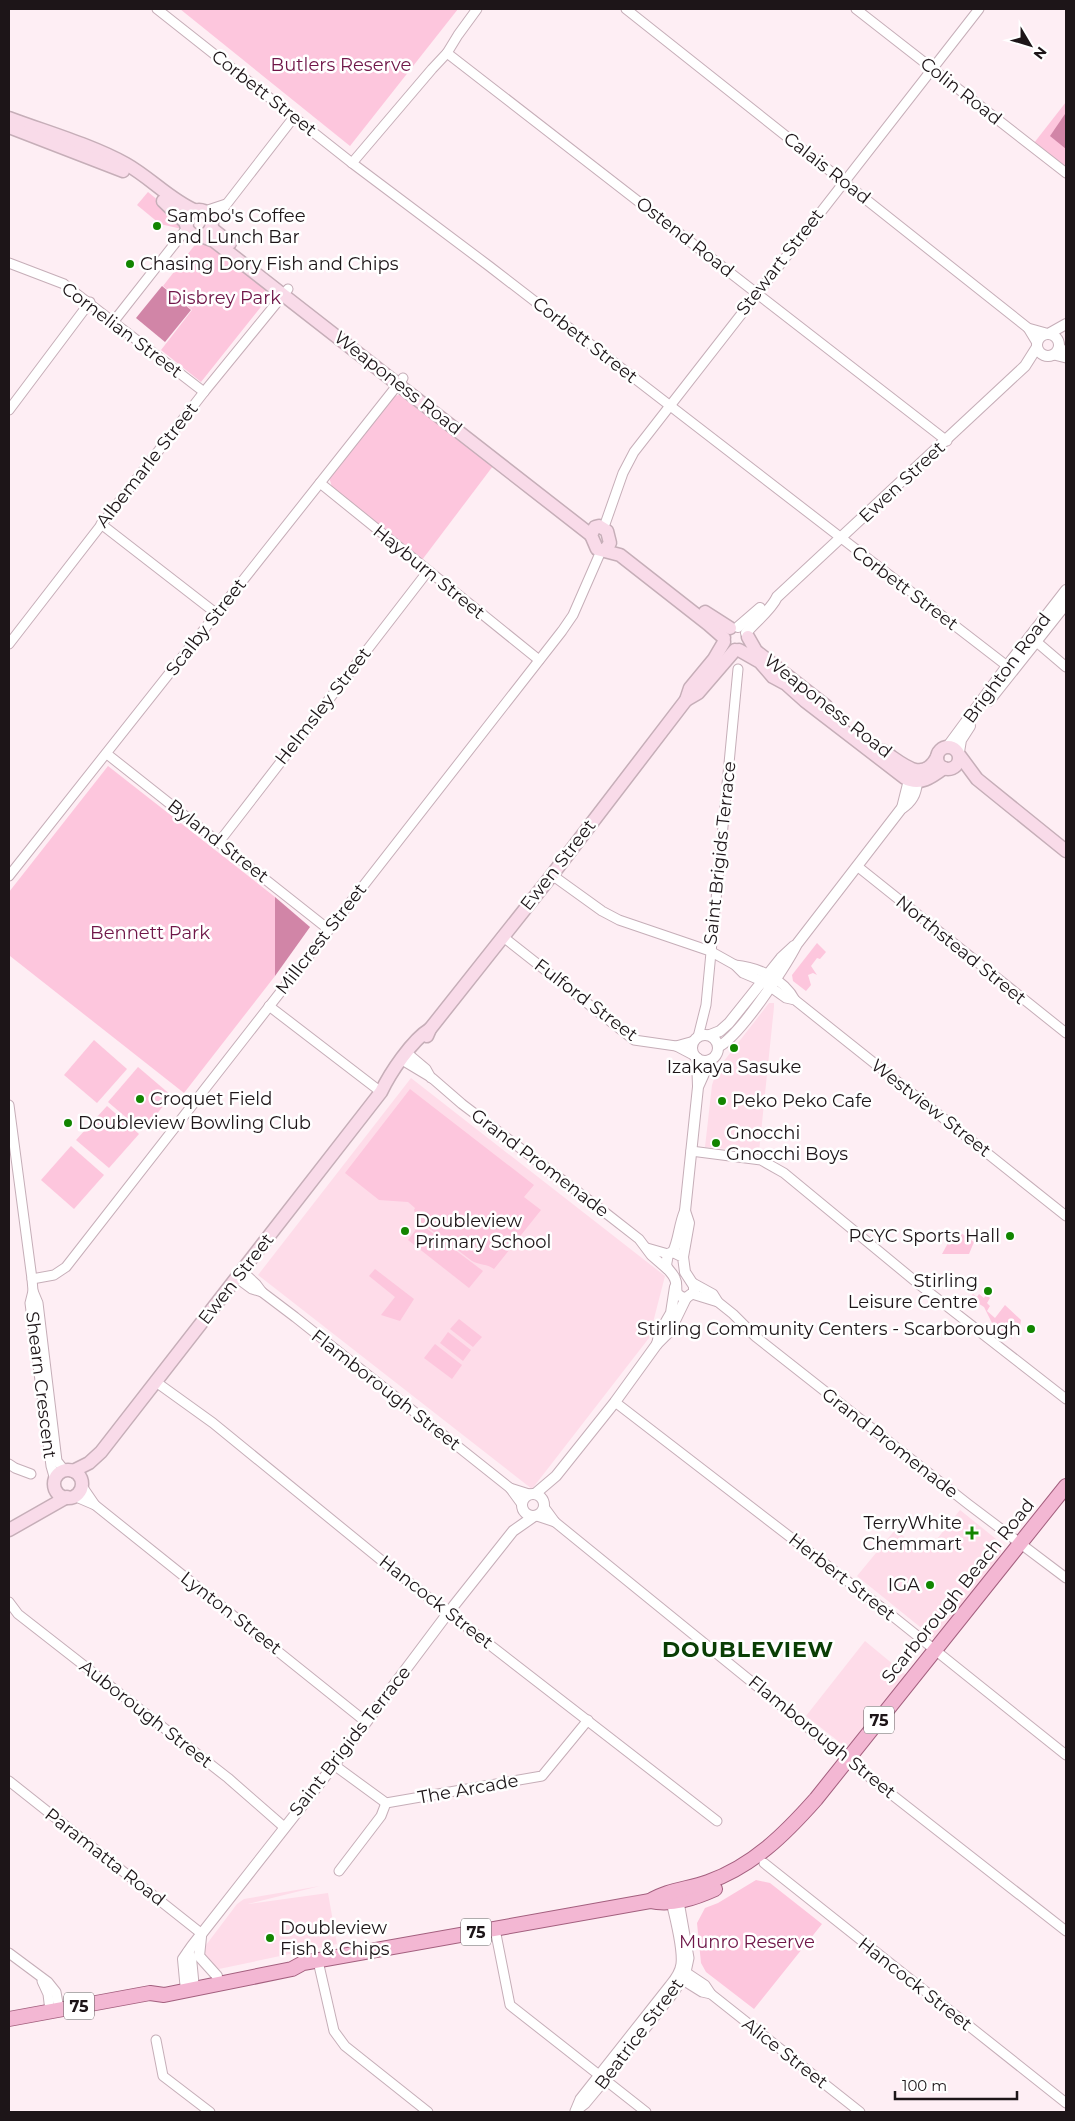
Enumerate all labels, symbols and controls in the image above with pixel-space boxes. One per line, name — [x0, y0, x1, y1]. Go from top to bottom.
north arrow — [1005, 20, 1055, 70]
text: N — [1030, 43, 1051, 63]
street label: Corbett Street — [207, 45, 321, 141]
street label: Colin Road — [916, 52, 1006, 130]
park label: Butlers Reserve — [271, 54, 412, 76]
street label: Calais Road — [779, 127, 875, 209]
street label: Ostend Road — [632, 192, 738, 282]
street label: Stewart Street — [732, 204, 828, 320]
place label: Sambo's Coffee and Lunch Bar — [167, 205, 306, 248]
marker: Sambo's Coffee and Lunch Bar — [151, 220, 163, 232]
place label: Chasing Dory Fish and Chips — [140, 253, 399, 275]
marker: Chasing Dory Fish and Chips — [124, 258, 136, 270]
street label: Cornelian Street — [57, 277, 187, 383]
park label: Disbrey Park — [167, 287, 281, 309]
street label: Corbett Street — [528, 292, 642, 388]
street label: Weaponess Road — [330, 326, 466, 440]
street label: Albemarle Street — [91, 398, 203, 532]
street label: Ewen Street — [854, 437, 950, 527]
street label: Hayburn Street — [369, 520, 489, 624]
street label: Corbett Street — [848, 541, 962, 635]
street label: Scalby Street — [161, 574, 251, 680]
street label: Brighton Road — [958, 609, 1056, 727]
street label: Helmsley Street — [270, 643, 376, 769]
street label: Weaponess Road — [760, 649, 896, 763]
street label: Saint Brigids Terrace — [699, 760, 741, 946]
street label: Byland Street — [163, 795, 273, 887]
street label: Ewen Street — [516, 815, 600, 915]
street label: Millcrest Street — [271, 879, 371, 999]
street label: Northstead Street — [891, 891, 1031, 1009]
park label: Bennett Park — [90, 922, 210, 944]
street label: Fulford Street — [530, 954, 642, 1046]
marker: Izakaya Sasuke — [728, 1042, 740, 1054]
street label: Westview Street — [867, 1054, 995, 1162]
place label: Izakaya Sasuke — [667, 1056, 801, 1078]
place label: Croquet Field — [150, 1088, 272, 1110]
place label: Peko Peko Cafe — [732, 1090, 872, 1112]
marker: Croquet Field — [134, 1093, 146, 1105]
marker: Peko Peko Cafe — [716, 1095, 728, 1107]
street label: Grand Promenade — [467, 1104, 613, 1222]
place label: Doubleview Bowling Club — [78, 1112, 311, 1134]
marker: Doubleview Bowling Club — [62, 1117, 74, 1129]
place label: Gnocchi Gnocchi Boys — [726, 1122, 848, 1165]
marker: Gnocchi Gnocchi Boys — [710, 1137, 722, 1149]
place label: Doubleview Primary School — [415, 1210, 551, 1253]
marker: Doubleview Primary School — [399, 1225, 411, 1237]
place label: PCYC Sports Hall — [848, 1225, 1000, 1247]
street label: Ewen Street — [194, 1229, 278, 1329]
marker: PCYC Sports Hall — [1004, 1230, 1016, 1242]
place label: Stirling Leisure Centre — [848, 1270, 978, 1313]
marker: Stirling Leisure Centre — [982, 1285, 994, 1297]
street label: Shearn Crescent — [21, 1310, 61, 1460]
place label: Stirling Community Centers - Scarborough — [637, 1318, 1021, 1340]
marker: Stirling Community Centers - Scarborough — [1025, 1323, 1037, 1335]
street label: Flamborough Street — [307, 1325, 465, 1455]
street label: Grand Promenade — [818, 1383, 963, 1503]
street label: Scarborough Beach Road — [877, 1494, 1039, 1688]
place label: TerryWhite Chemmart — [863, 1512, 962, 1555]
marker: TerryWhite Chemmart — [966, 1527, 978, 1539]
street label: Herbert Street — [784, 1528, 900, 1626]
street label: Hancock Street — [375, 1551, 497, 1653]
street label: Lynton Street — [176, 1567, 286, 1659]
place label: IGA — [888, 1574, 920, 1596]
marker: IGA — [924, 1579, 936, 1591]
district label: DOUBLEVIEW — [662, 1636, 834, 1663]
street label: Auborough Street — [75, 1655, 217, 1773]
street label: Saint Brigids Terrace — [285, 1661, 415, 1820]
street label: Flamborough Street — [744, 1671, 900, 1803]
road number: 75 — [864, 1706, 894, 1734]
street label: The Arcade — [416, 1769, 520, 1809]
street label: Paramatta Road — [40, 1803, 170, 1911]
place label: Doubleview Fish & Chips — [280, 1917, 390, 1960]
road number: 75 — [461, 1918, 491, 1945]
park label: Munro Reserve — [679, 1931, 815, 1953]
marker: Doubleview Fish & Chips — [264, 1932, 276, 1944]
street label: Hancock Street — [854, 1933, 976, 2035]
street label: Beatrice Street — [590, 1974, 688, 2094]
road number: 75 — [64, 1992, 94, 2020]
street label: Alice Street — [738, 2013, 832, 2093]
scale bar — [895, 2068, 1018, 2100]
text: 100 m — [902, 2076, 947, 2095]

